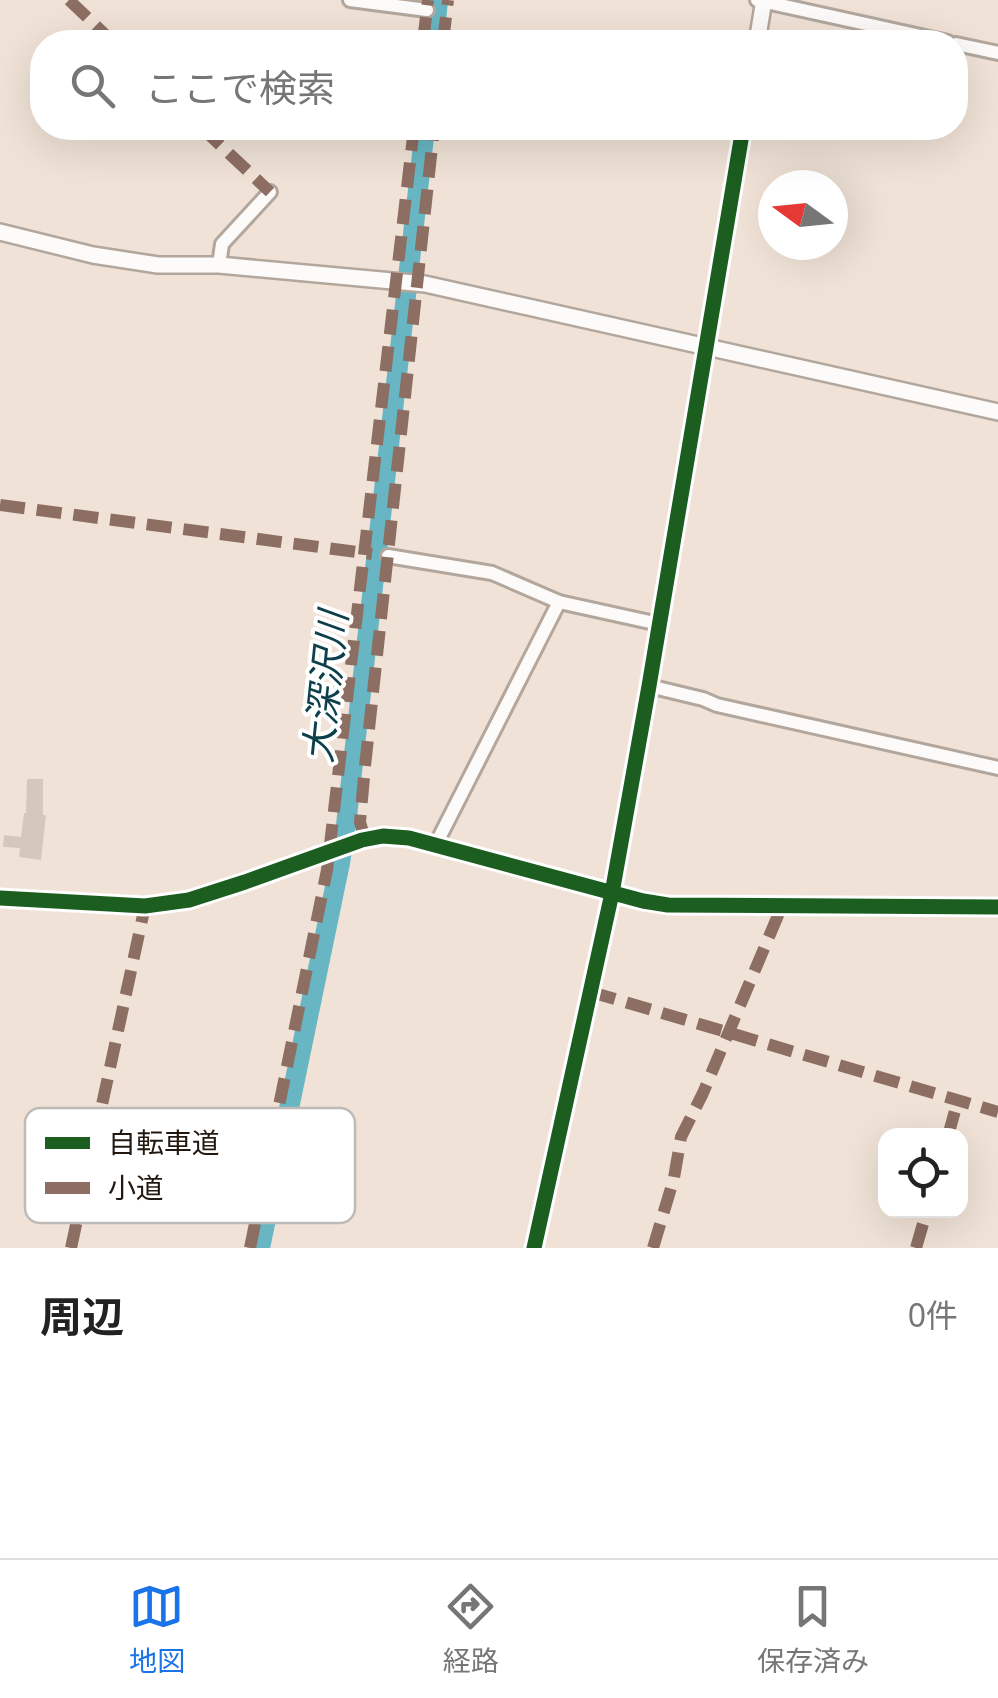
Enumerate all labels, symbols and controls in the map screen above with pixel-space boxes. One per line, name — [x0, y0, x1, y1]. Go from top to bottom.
search box — [30, 30, 968, 140]
icon: search — [65, 58, 120, 113]
text: ここで検索 — [145, 61, 335, 113]
north arrow — [758, 170, 848, 260]
water label: 大深沢川 — [290, 605, 358, 765]
legend — [25, 1108, 355, 1223]
text: 自転車道 — [108, 1123, 220, 1161]
map controls — [878, 1128, 968, 1218]
button: locate — [878, 1128, 968, 1218]
text: 小道 — [108, 1168, 164, 1206]
text: 周辺 — [40, 1287, 124, 1344]
text: 0件 — [908, 1293, 958, 1336]
tab: 地図 — [129, 1579, 185, 1679]
tab: 経路 — [443, 1579, 499, 1679]
tab: 保存済み — [757, 1579, 869, 1679]

